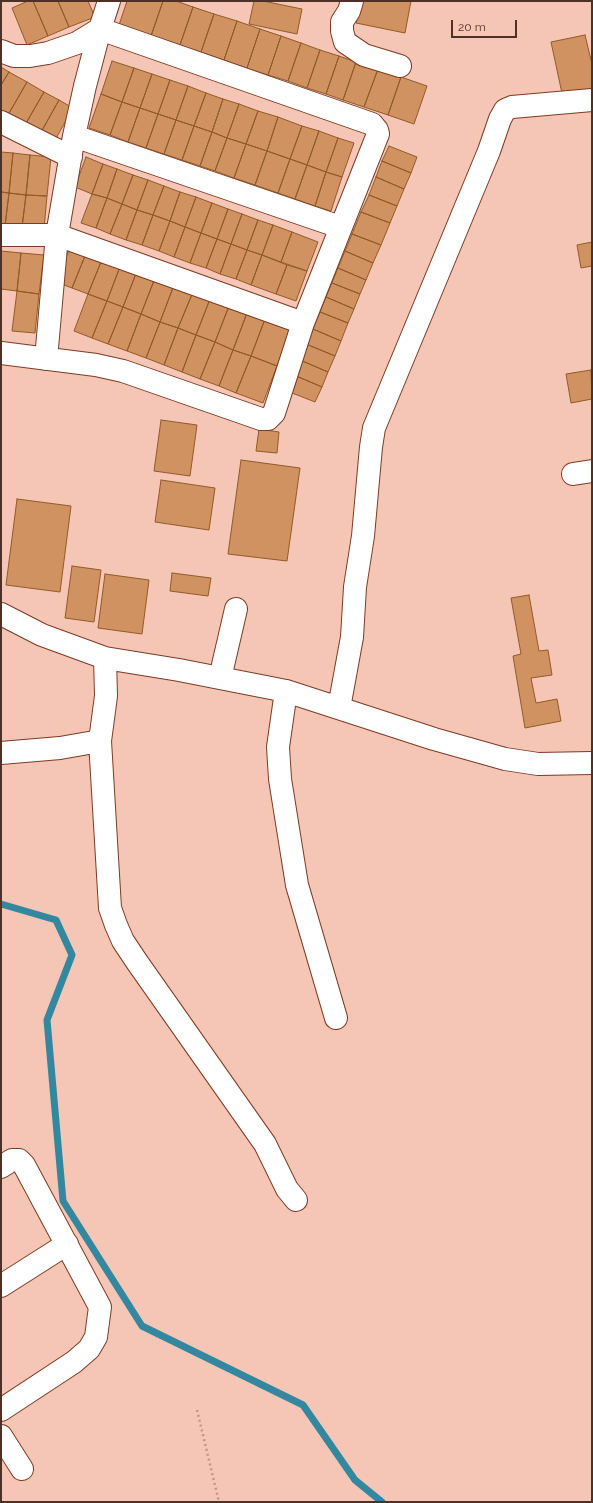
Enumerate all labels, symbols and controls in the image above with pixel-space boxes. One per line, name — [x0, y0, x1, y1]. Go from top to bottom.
scale bar — [453, 12, 519, 38]
text: 20 m — [458, 20, 486, 34]

